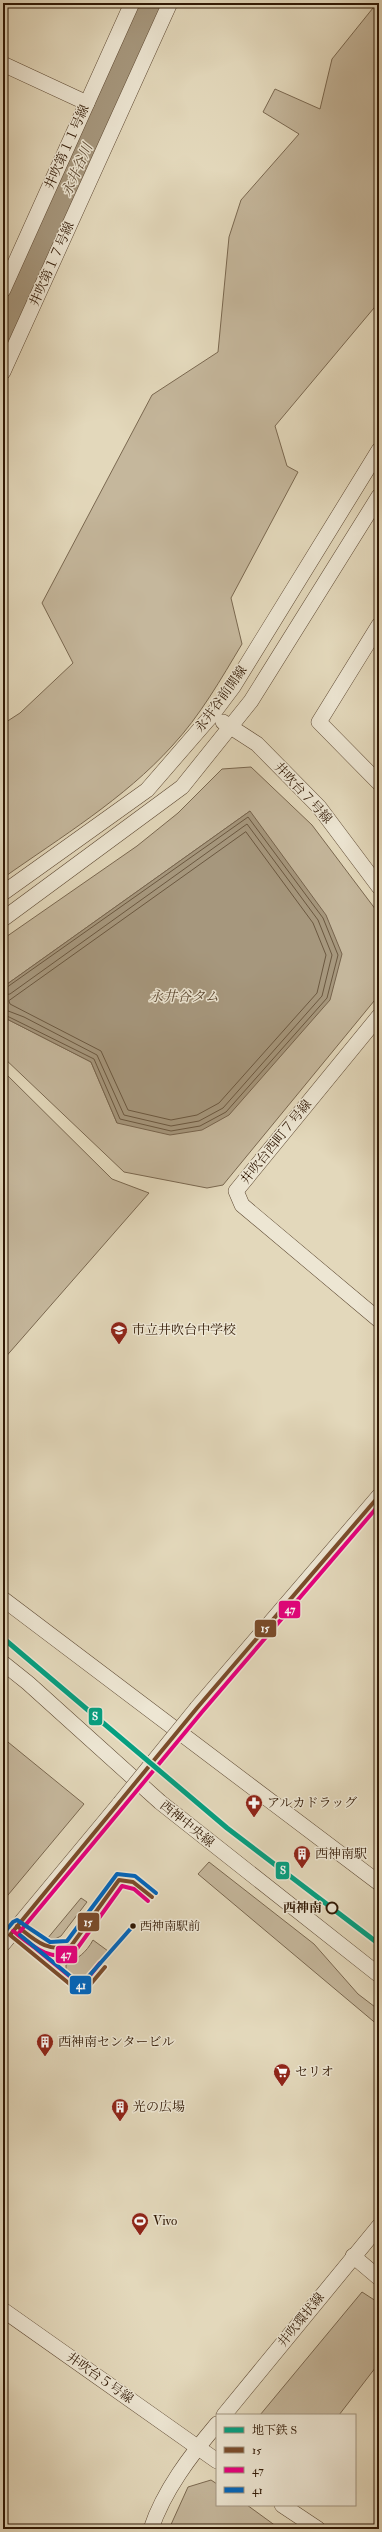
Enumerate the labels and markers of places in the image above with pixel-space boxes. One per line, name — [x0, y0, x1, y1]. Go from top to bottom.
school or university icon: 市立井吹台中学校 — [109, 1320, 129, 1345]
place label: 市立井吹台中学校 — [132, 1322, 236, 1338]
pharmacy icon: アルカドラッグ — [244, 1793, 264, 1818]
place label: アルカドラッグ — [267, 1795, 357, 1811]
building icon: 西神南駅 — [292, 1844, 312, 1869]
place label: 西神南駅 — [315, 1846, 367, 1862]
place label: 西神南 — [283, 1900, 322, 1916]
marker: 西神南 — [325, 1901, 339, 1915]
place label: 西神南駅前 — [140, 1919, 200, 1934]
marker: 西神南駅前 — [128, 1921, 138, 1931]
building icon: 西神南センタービル — [35, 2032, 55, 2057]
place label: 西神南センタービル — [58, 2034, 174, 2050]
supermarket icon: セリオ — [272, 2062, 292, 2087]
place label: セリオ — [295, 2064, 334, 2080]
building icon: 光の広場 — [110, 2097, 130, 2122]
place label: 光の広場 — [133, 2099, 185, 2115]
sports icon: Vivo — [130, 2211, 150, 2236]
place label: Vivo — [153, 2213, 177, 2229]

